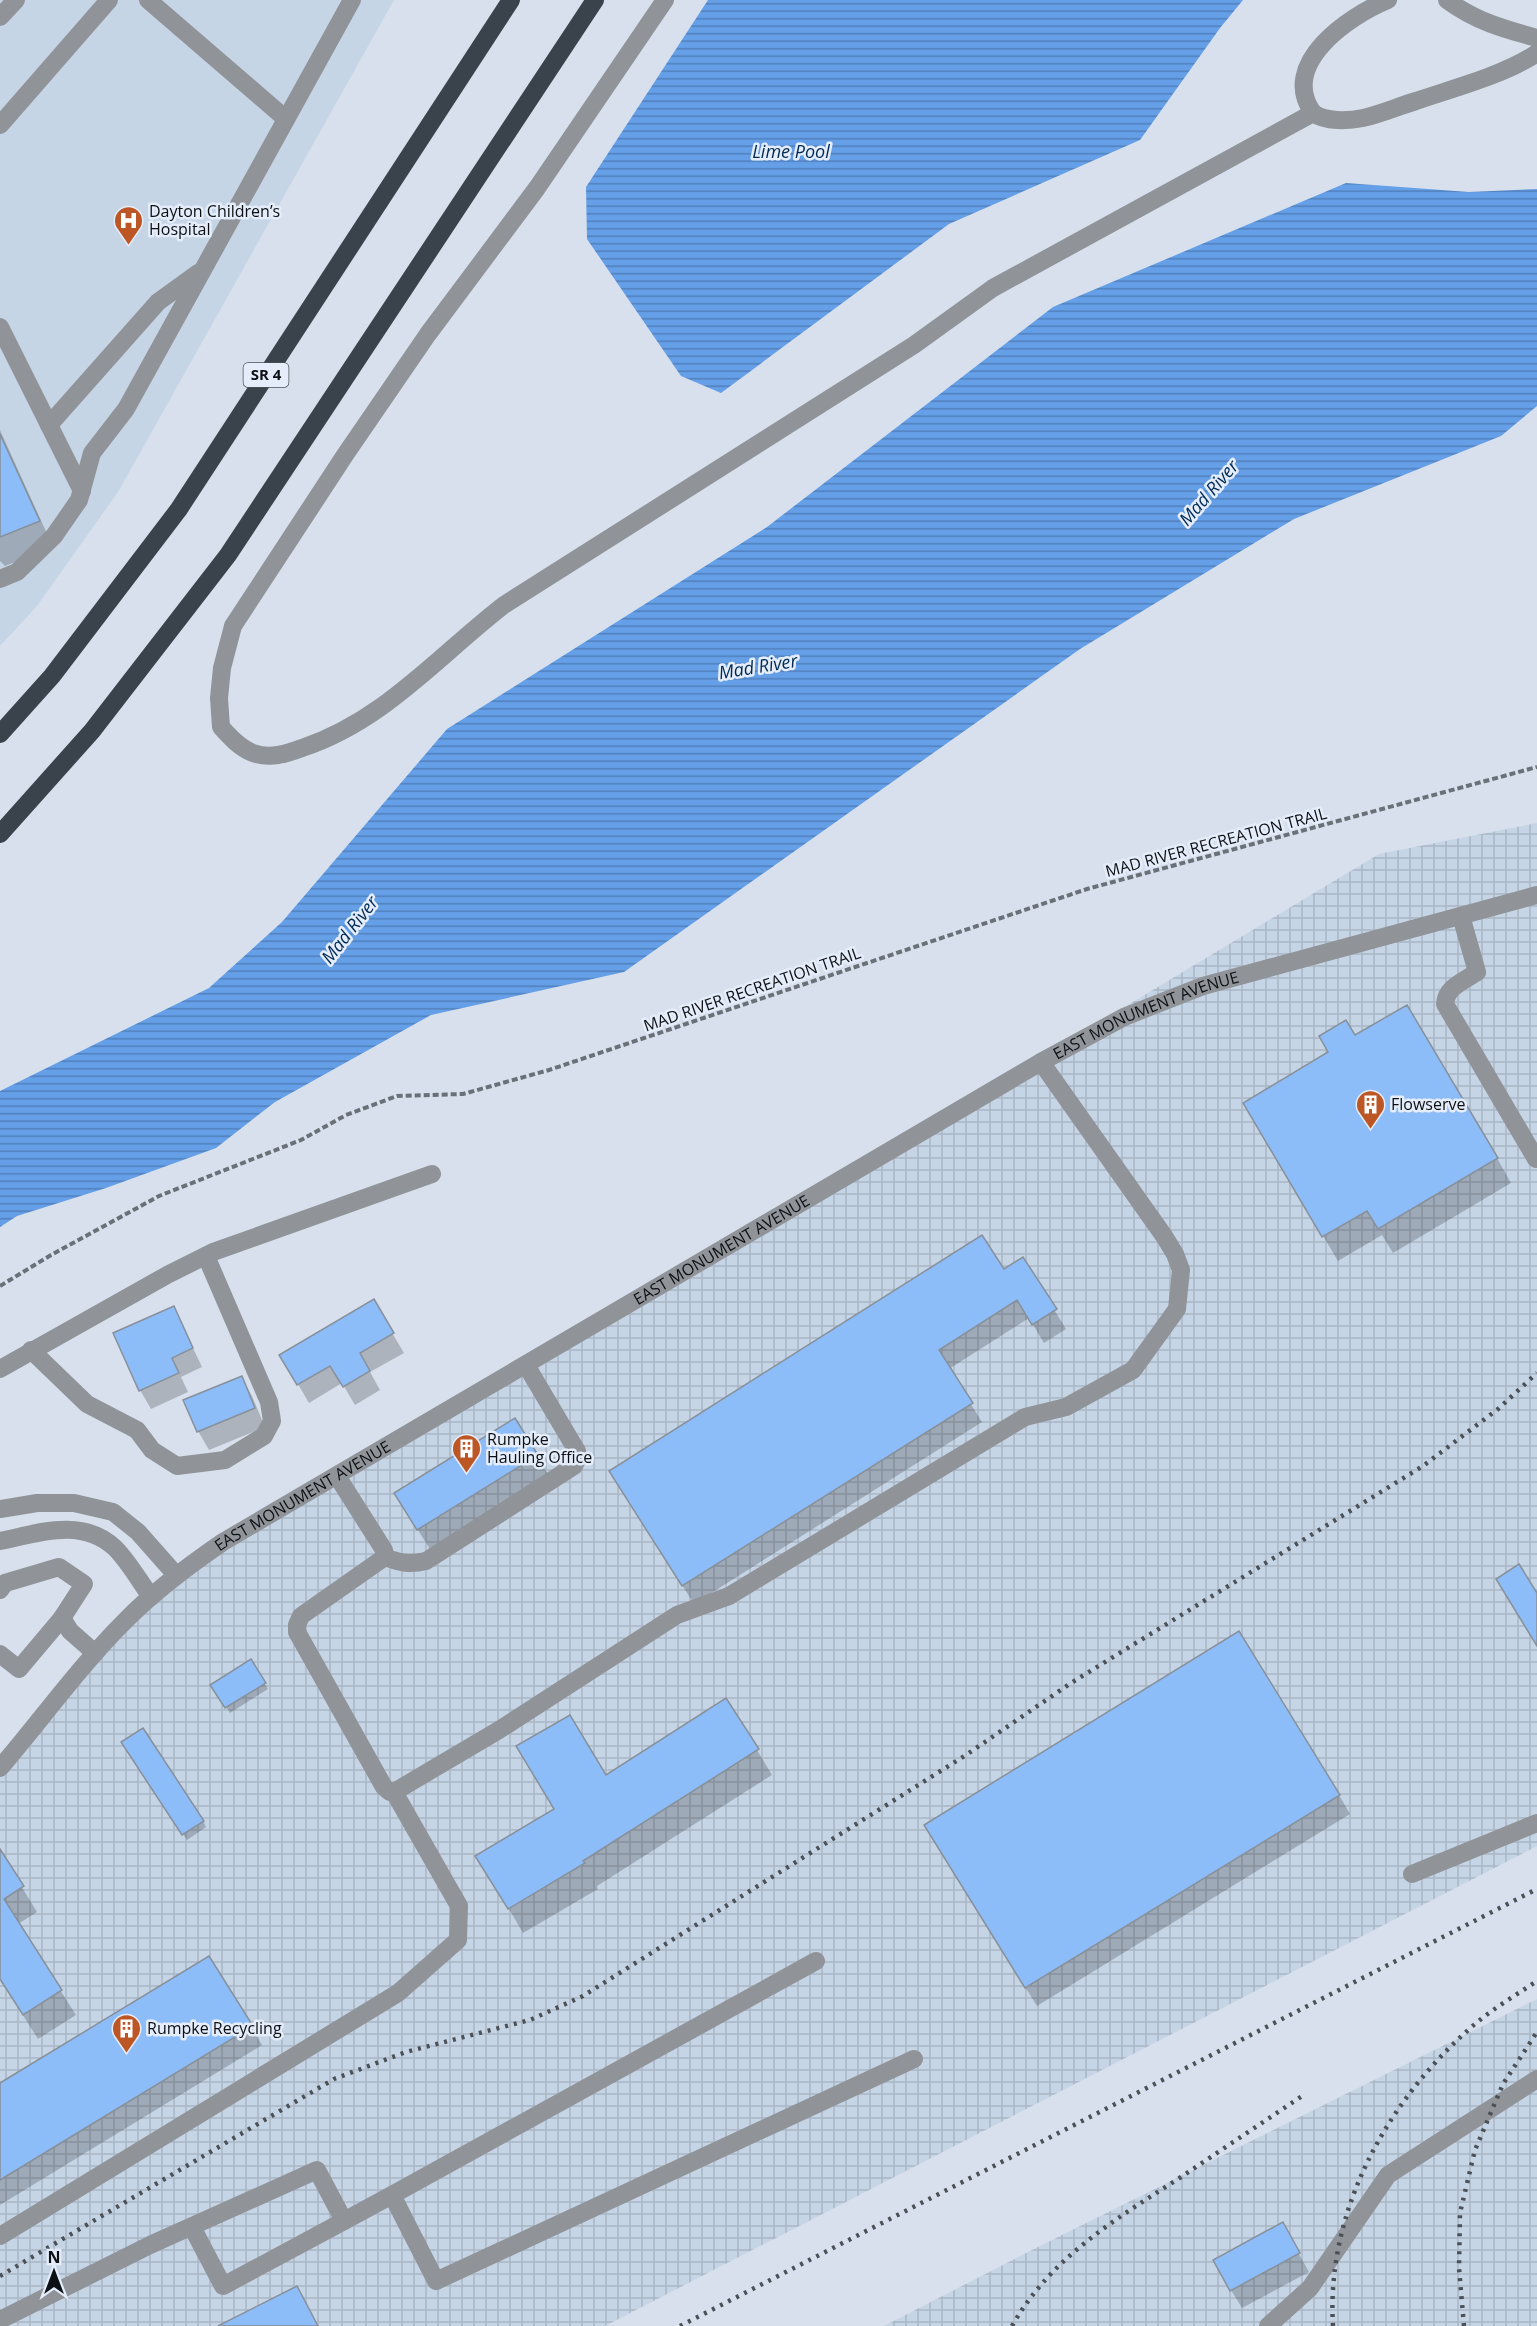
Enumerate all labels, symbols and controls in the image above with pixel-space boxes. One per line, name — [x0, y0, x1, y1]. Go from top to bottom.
water label: Lime Pool — [752, 139, 830, 163]
place label: Dayton Children’s Hospital — [149, 200, 280, 240]
hospital icon: Dayton Children’s Hospital — [112, 204, 144, 246]
road number: SR 4 — [244, 363, 288, 387]
water label: Mad River — [1173, 454, 1244, 530]
water label: Mad River — [717, 648, 800, 684]
street label: MAD RIVER RECREATION TRAIL — [1103, 802, 1329, 882]
water label: Mad River — [315, 890, 384, 968]
street label: MAD RIVER RECREATION TRAIL — [640, 941, 864, 1037]
street label: EAST MONUMENT AVENUE — [1049, 966, 1241, 1064]
building icon: Flowserve — [1354, 1088, 1386, 1130]
place label: Flowserve — [1391, 1093, 1465, 1115]
street label: EAST MONUMENT AVENUE — [629, 1189, 814, 1310]
place label: Rumpke Hauling Office — [487, 1428, 592, 1468]
building icon: Rumpke Hauling Office — [450, 1432, 482, 1474]
street label: EAST MONUMENT AVENUE — [210, 1435, 394, 1556]
building icon: Rumpke Recycling — [110, 2012, 142, 2054]
place label: Rumpke Recycling — [147, 2017, 282, 2039]
north arrow — [24, 2242, 84, 2302]
text: N — [47, 2246, 61, 2268]

